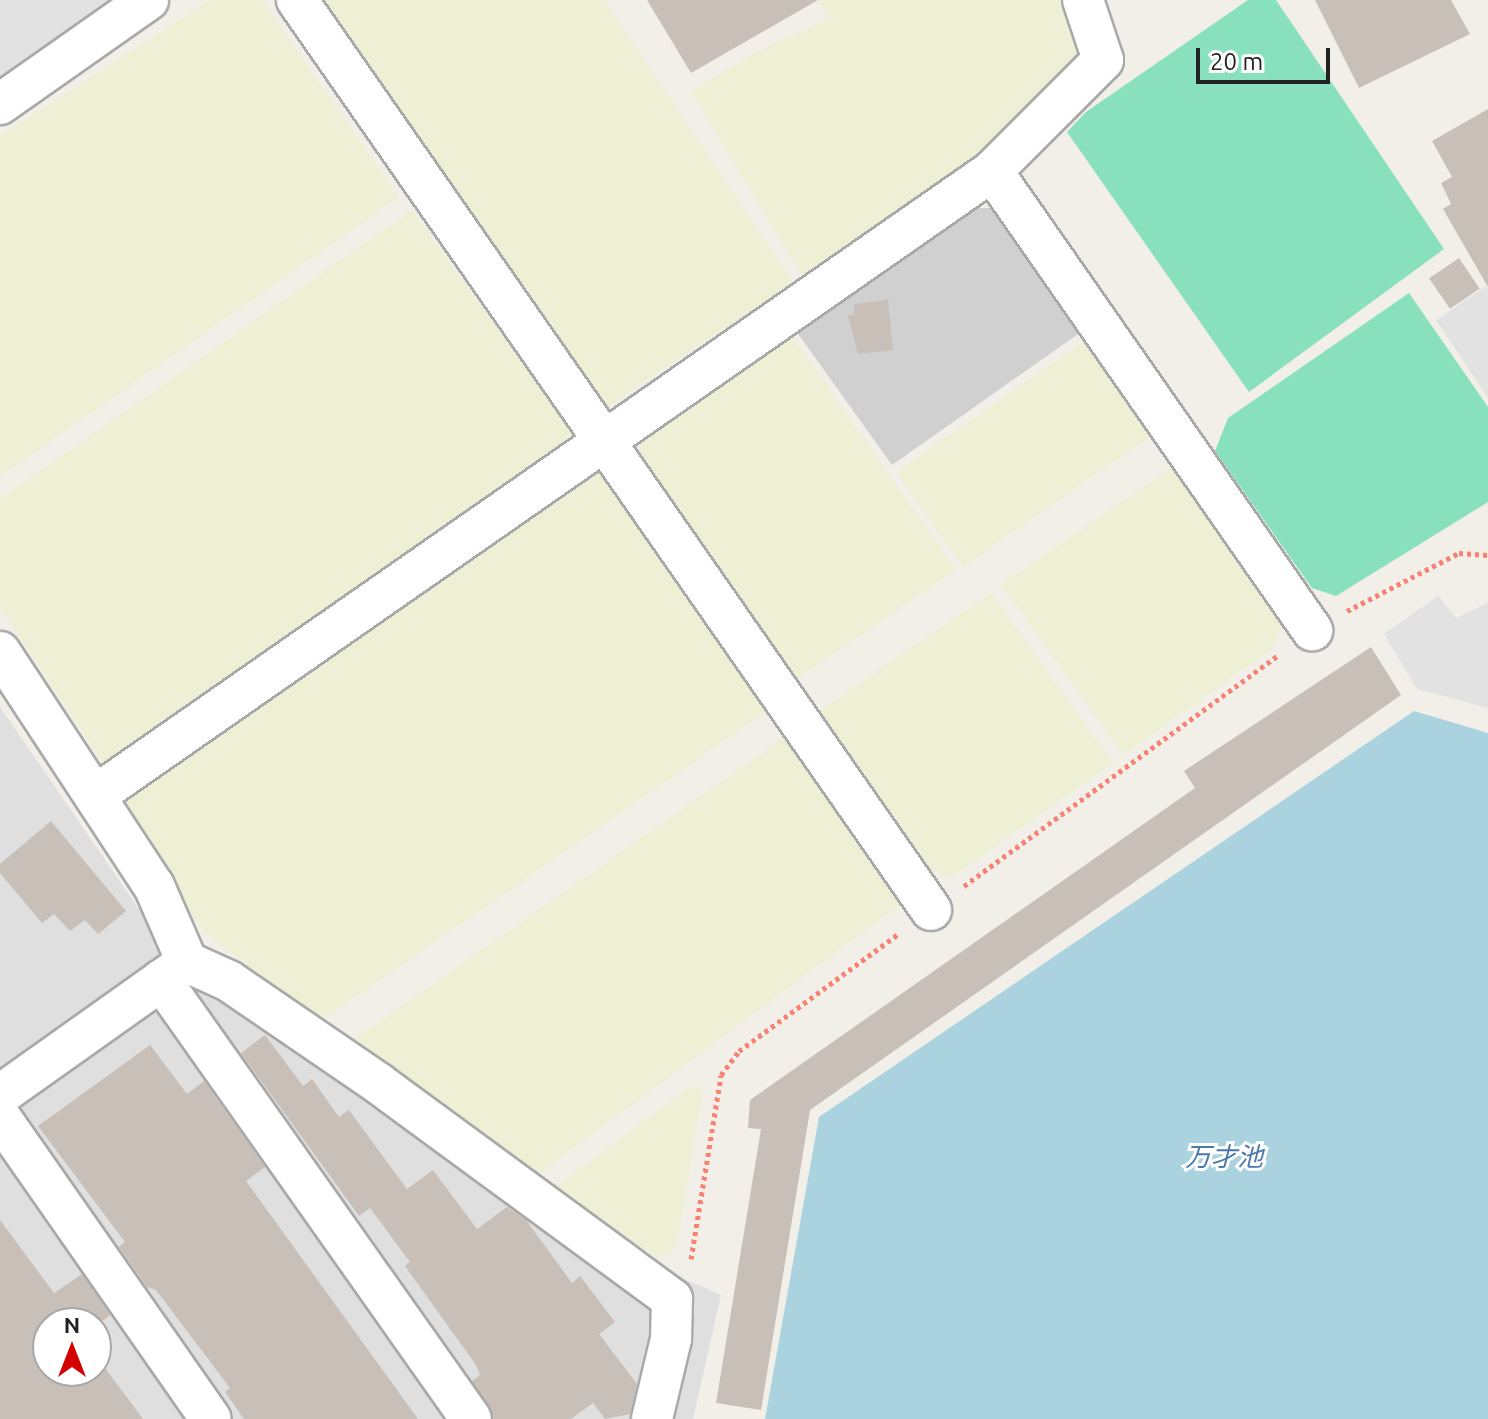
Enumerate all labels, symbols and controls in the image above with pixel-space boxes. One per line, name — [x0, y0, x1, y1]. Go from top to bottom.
scale bar — [1200, 32, 1334, 82]
text: 20 m — [1210, 48, 1263, 75]
water label: 万才池 — [1185, 1141, 1263, 1173]
north arrow — [32, 1307, 112, 1387]
text: N — [64, 1312, 80, 1337]

